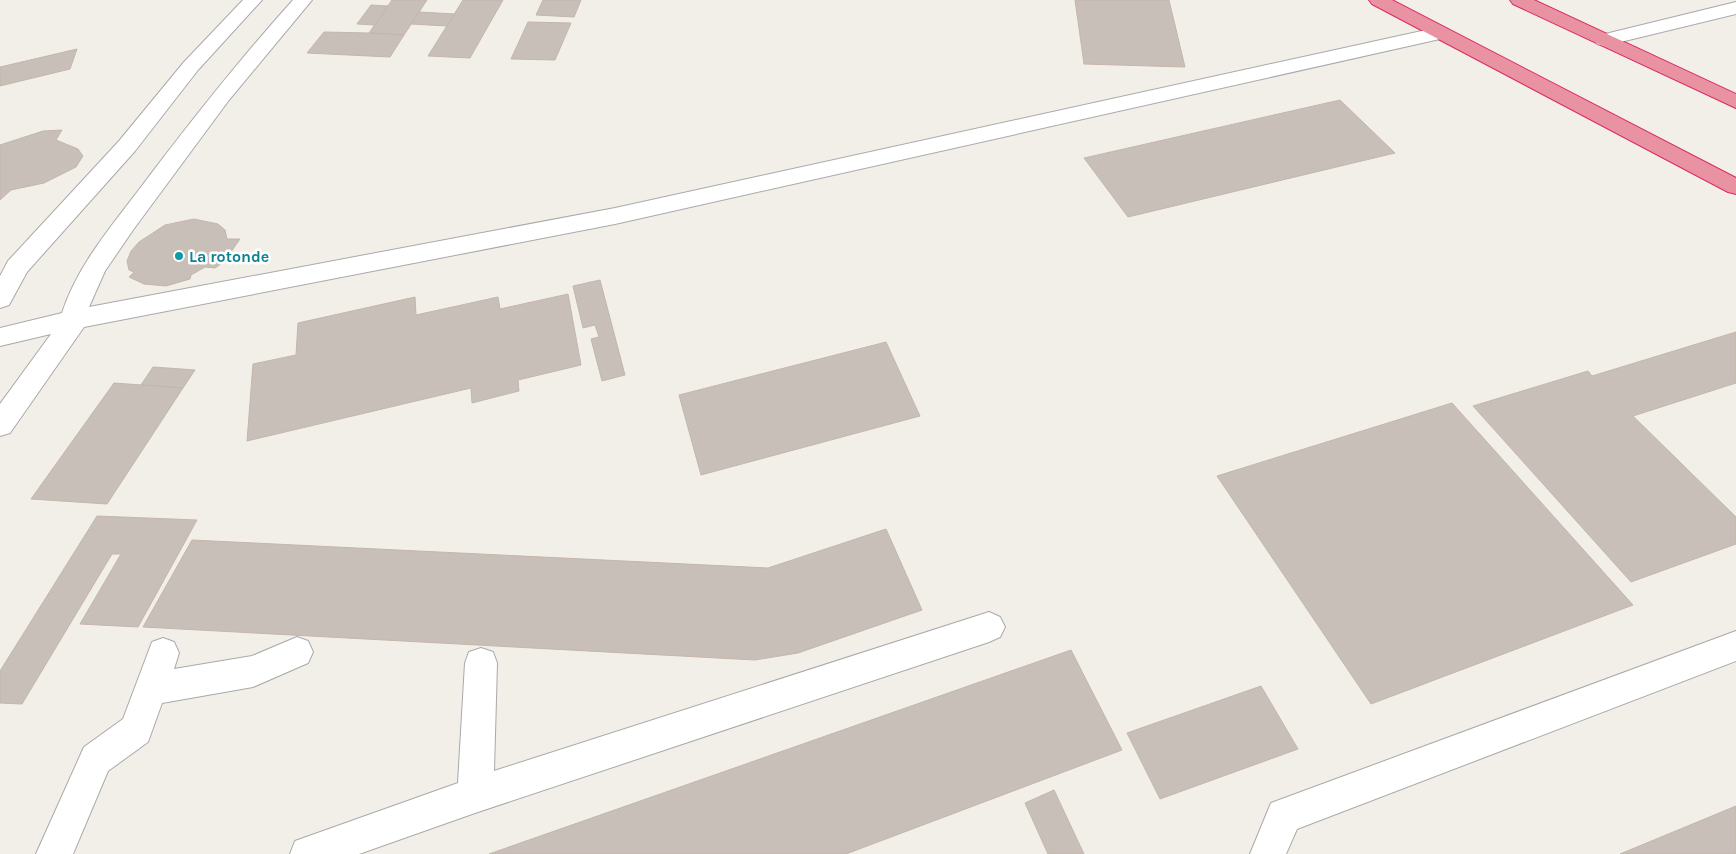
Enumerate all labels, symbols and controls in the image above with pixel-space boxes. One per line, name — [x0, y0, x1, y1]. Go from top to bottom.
place label: La rotonde — [189, 247, 269, 266]
marker: La rotonde — [173, 250, 185, 262]

